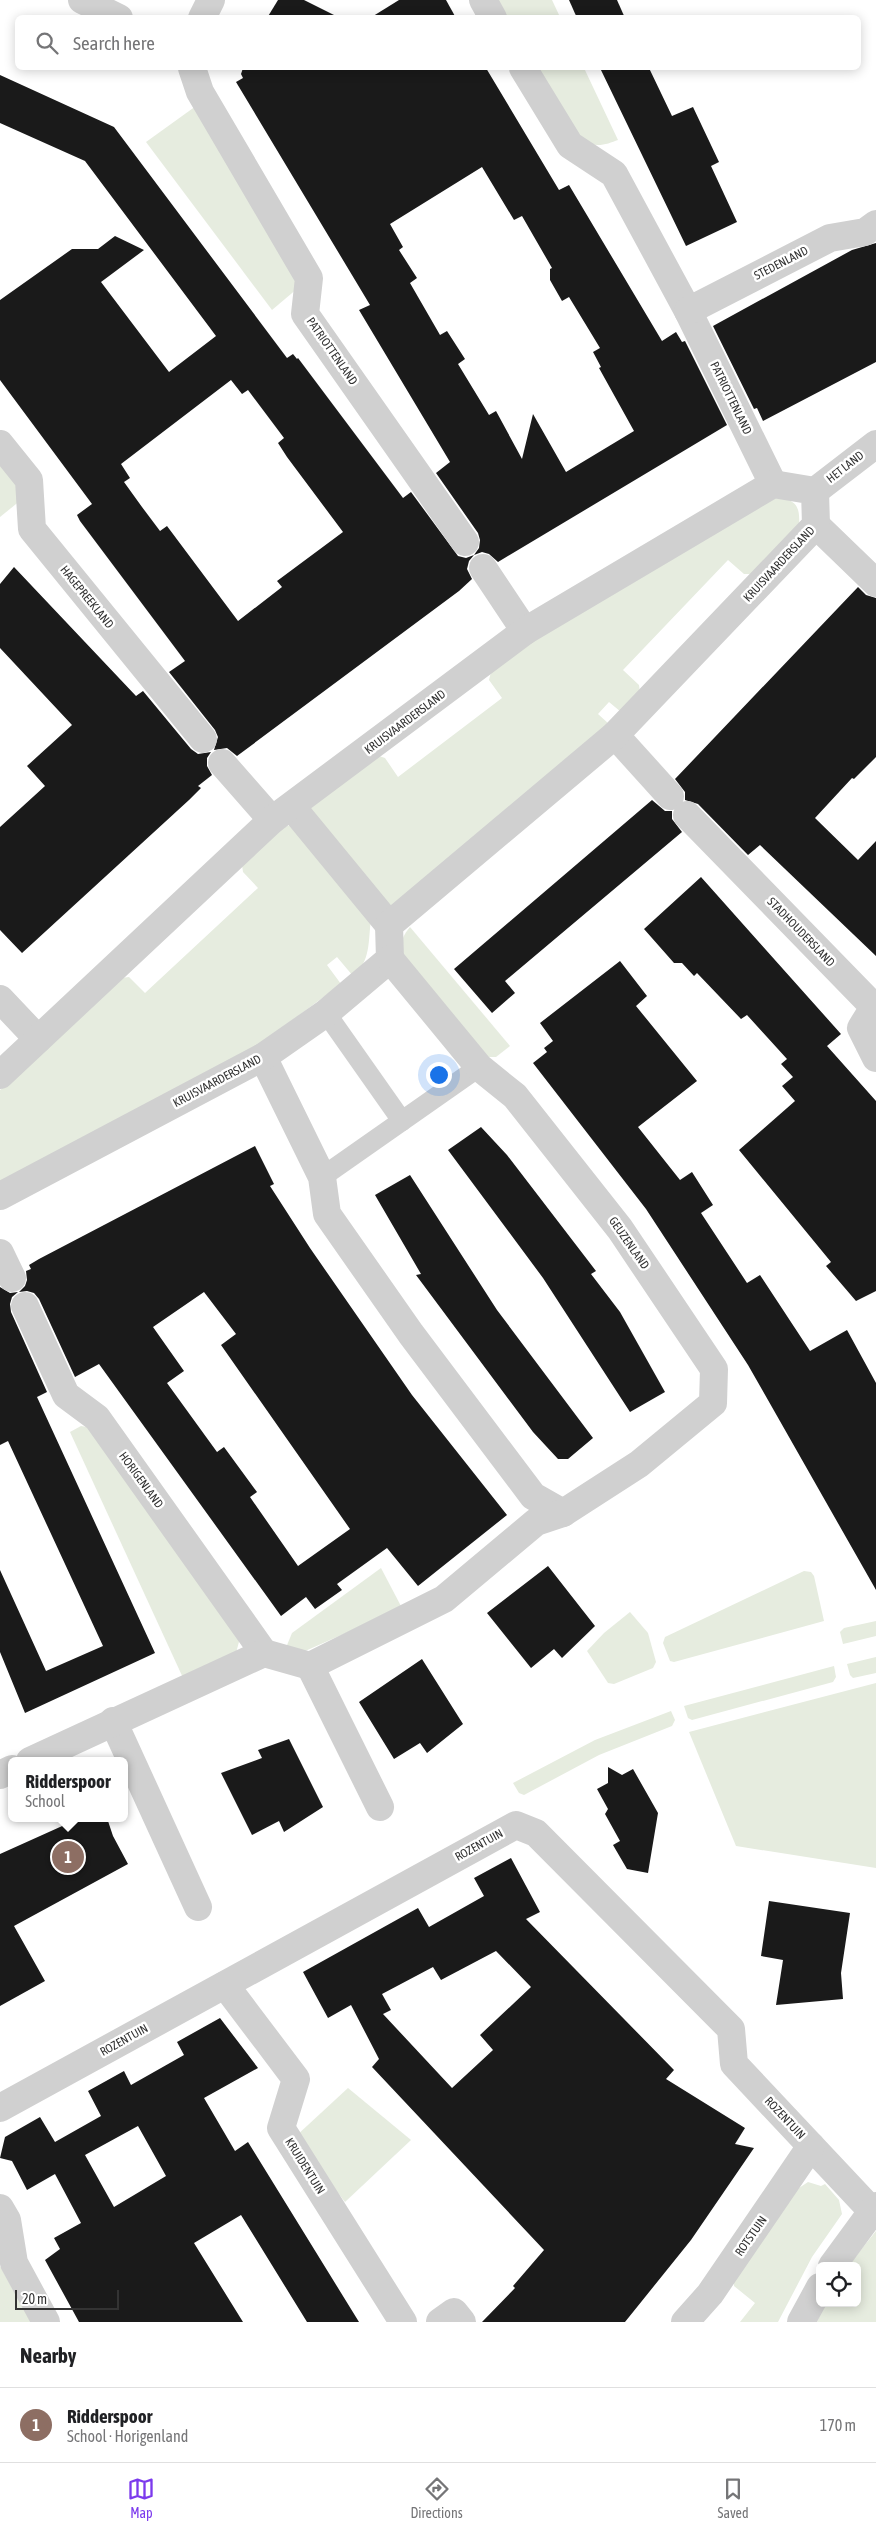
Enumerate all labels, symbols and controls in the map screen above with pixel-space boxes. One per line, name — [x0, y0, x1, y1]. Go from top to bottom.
search box — [15, 15, 861, 70]
icon: search — [33, 29, 61, 57]
text: Search here — [73, 32, 155, 54]
street label: STEDENLAND — [752, 243, 811, 283]
street label: PATRIOTTENLAND — [304, 315, 361, 388]
street label: PATRIOTTENLAND — [707, 359, 755, 437]
street label: HET LAND — [824, 448, 867, 486]
street label: KRUISVAARDERSLAND — [741, 523, 818, 604]
street label: HAGEPREEKLAND — [57, 563, 117, 631]
street label: KRUISVAARDERSLAND — [362, 687, 448, 757]
street label: STADHOUDERSLAND — [764, 895, 838, 970]
street label: KRUISVAARDERSLAND — [171, 1052, 264, 1110]
your location — [426, 1062, 452, 1088]
street label: GEUZENLAND — [606, 1214, 652, 1272]
street label: HORIGENLAND — [116, 1449, 166, 1511]
popup — [8, 1757, 128, 1822]
text: Ridderspoor — [25, 1770, 111, 1792]
text: School — [25, 1792, 65, 1810]
street label: ROZENTUIN — [453, 1826, 505, 1864]
pin: 1 — [52, 1838, 84, 1876]
street label: ROZENTUIN — [98, 2021, 150, 2059]
street label: ROZENTUIN — [762, 2094, 808, 2142]
street label: KRUIDENTUIN — [282, 2135, 328, 2197]
street label: ROTSTUIN — [732, 2213, 770, 2259]
map controls — [816, 2262, 861, 2307]
button: locate — [816, 2262, 861, 2307]
scale bar — [15, 2287, 119, 2310]
text: 20 m — [22, 2291, 47, 2307]
text: Nearby — [20, 2343, 76, 2367]
text: Ridderspoor — [67, 2405, 152, 2427]
text: 1 — [32, 2416, 40, 2434]
text: 170 m — [820, 2416, 856, 2434]
text: School · Horigenland — [67, 2427, 188, 2445]
tab: Map — [127, 2475, 155, 2521]
tab: Directions — [410, 2475, 463, 2521]
tab: Saved — [718, 2475, 749, 2521]

